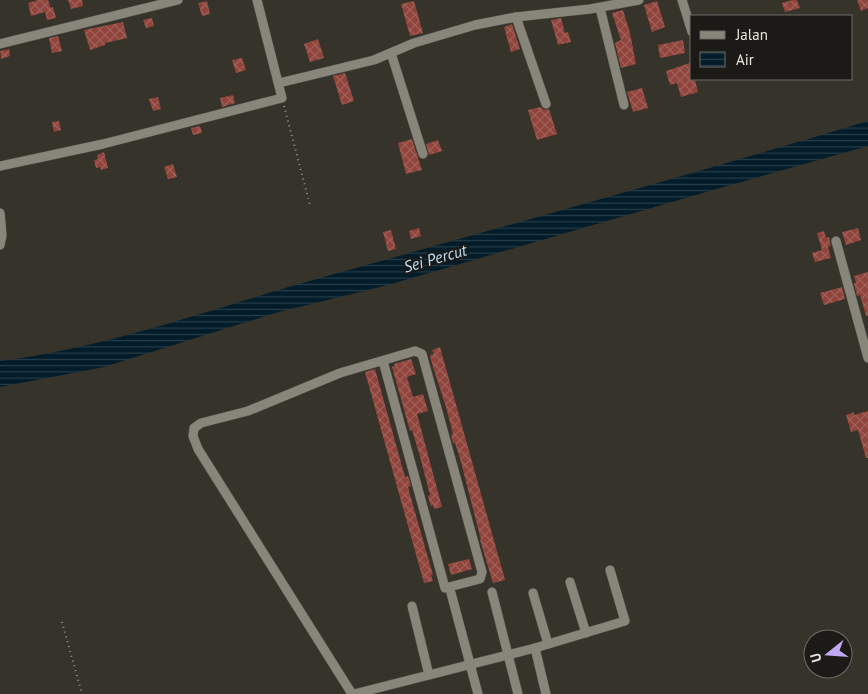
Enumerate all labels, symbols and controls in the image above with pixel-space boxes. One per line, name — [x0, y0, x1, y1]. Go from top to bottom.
legend — [690, 15, 853, 80]
text: Jalan — [735, 25, 768, 44]
text: Air — [736, 50, 754, 69]
water label: Sei Percut — [401, 239, 470, 277]
north arrow — [803, 629, 853, 679]
text: U — [806, 651, 825, 665]

